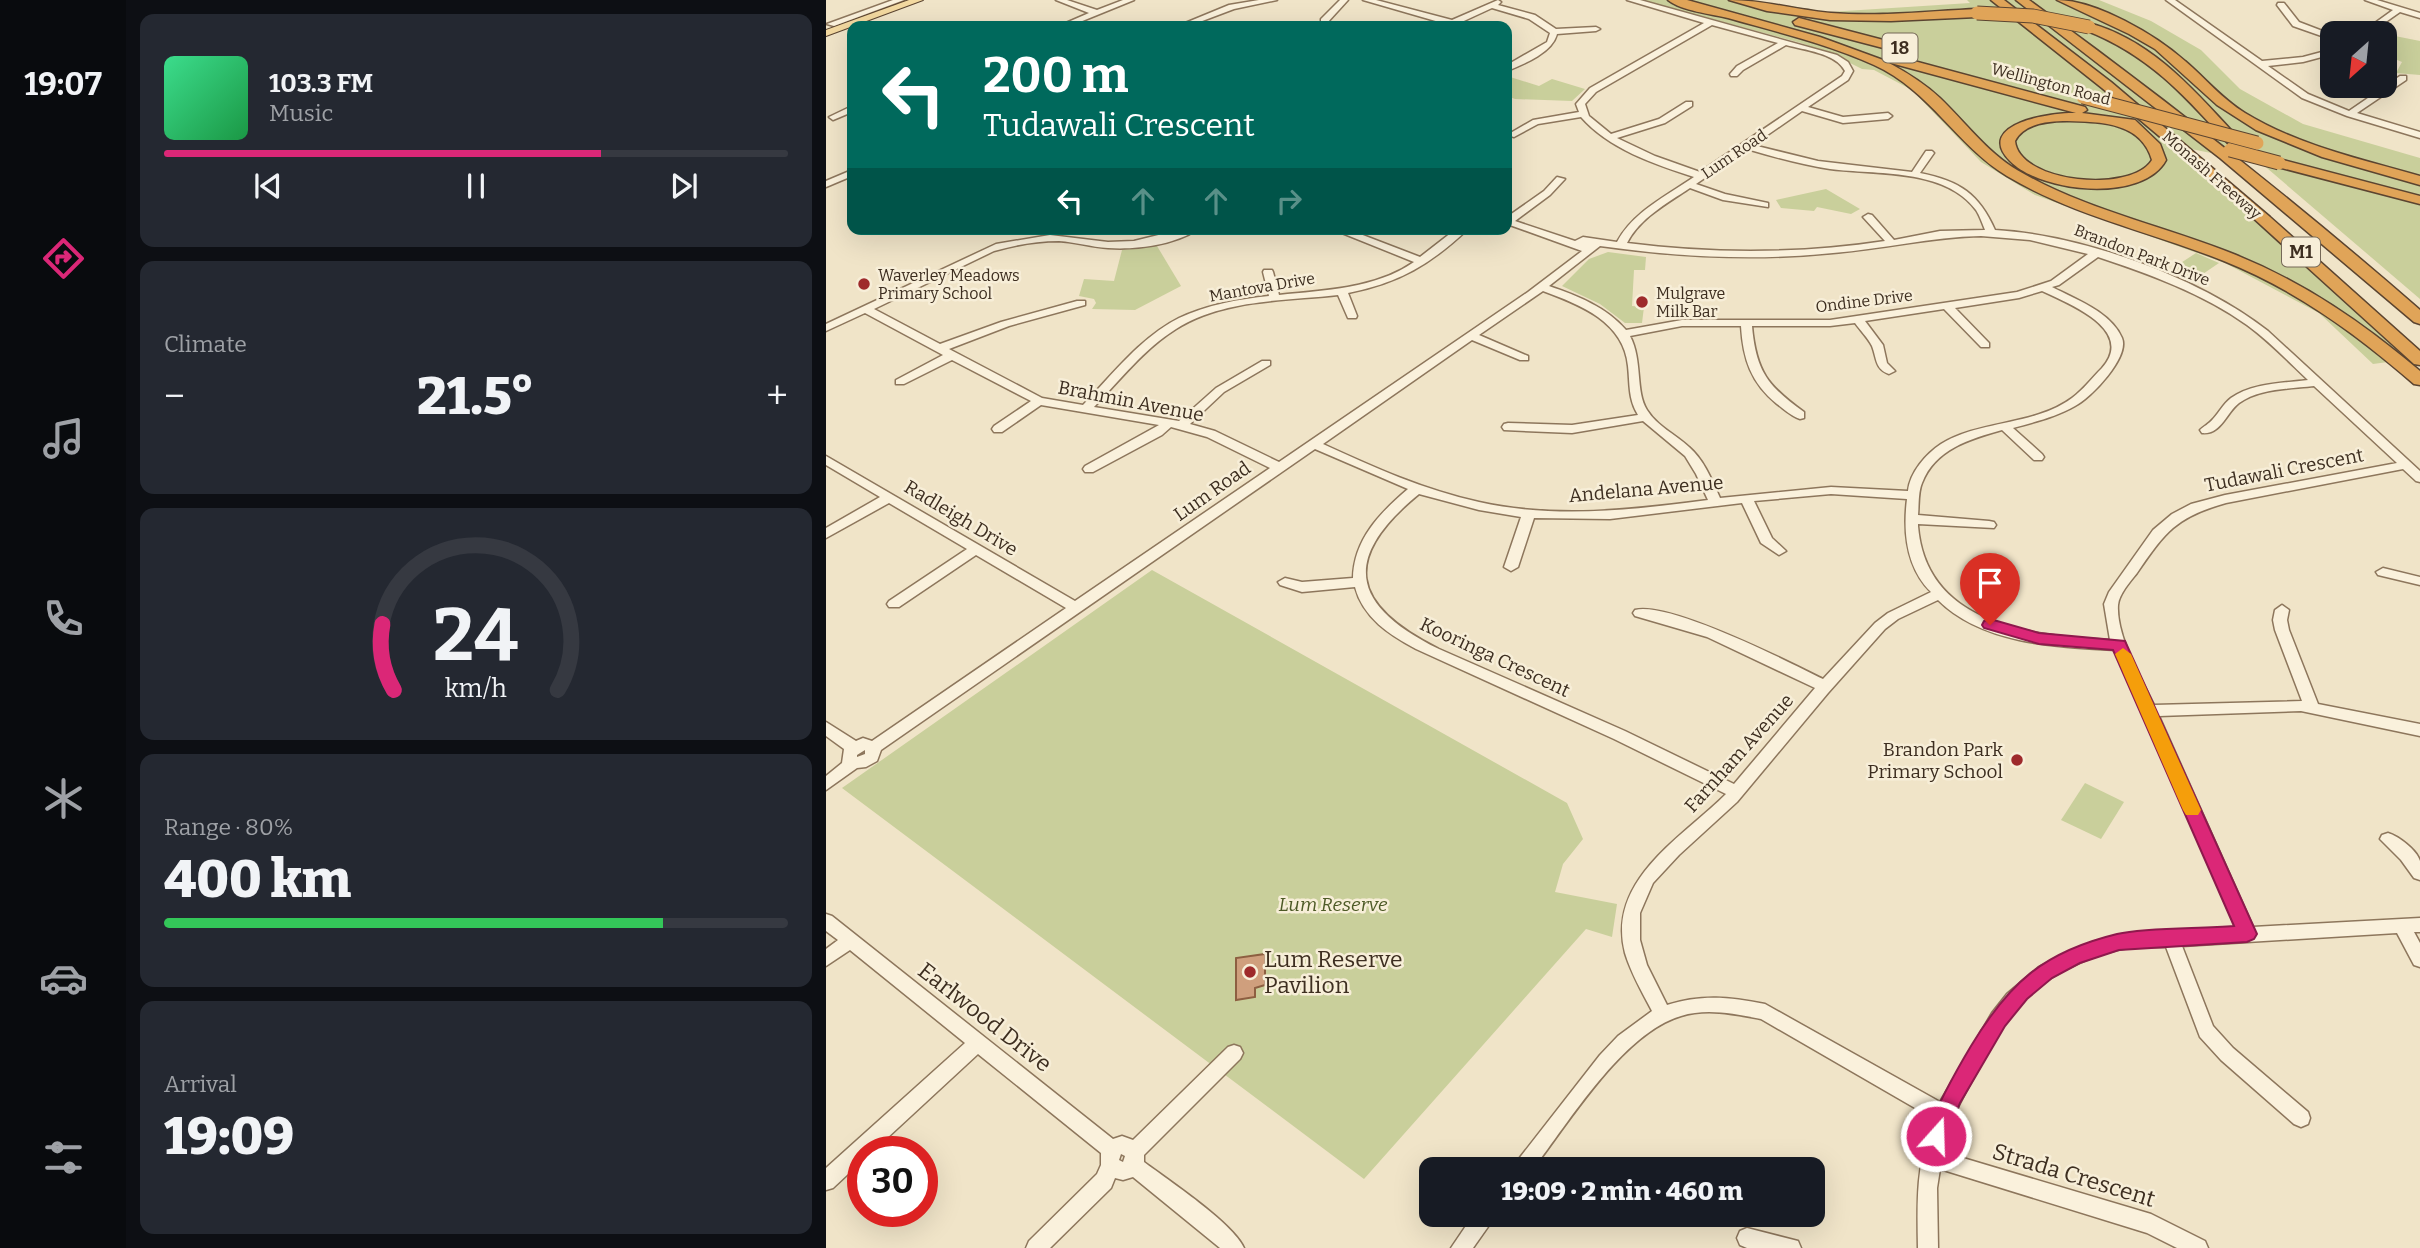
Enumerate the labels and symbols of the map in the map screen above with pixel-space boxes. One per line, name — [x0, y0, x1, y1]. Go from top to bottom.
north arrow — [2320, 21, 2398, 98]
road number: 18 — [1882, 33, 1918, 62]
street label: Wellington Road — [1989, 59, 2113, 109]
street label: Lum Road — [1698, 125, 1771, 183]
street label: Monash Freeway — [2159, 127, 2266, 223]
street label: Brandon Park Drive — [2071, 220, 2213, 290]
road number: M1 — [2282, 238, 2320, 266]
place label: Waverley Meadows Primary School — [878, 266, 1020, 303]
street label: Mantova Drive — [1208, 268, 1316, 306]
marker: Waverley Meadows Primary School — [856, 276, 872, 292]
place label: Mulgrave Milk Bar — [1656, 284, 1725, 321]
street label: Ondine Drive — [1814, 286, 1914, 316]
marker: Mulgrave Milk Bar — [1634, 294, 1650, 310]
street label: Brahmin Avenue — [1056, 376, 1206, 426]
street label: Tudawali Crescent — [2203, 443, 2366, 497]
street label: Lum Road — [1169, 456, 1255, 526]
street label: Andelana Avenue — [1568, 471, 1724, 507]
street label: Radleigh Drive — [900, 475, 1022, 561]
pin — [1960, 553, 2020, 625]
street label: Kooringa Crescent — [1416, 612, 1574, 702]
street label: Farnham Avenue — [1680, 689, 1798, 817]
place label: Brandon Park Primary School — [1867, 738, 2003, 783]
marker: Brandon Park Primary School — [2009, 752, 2025, 768]
park label: Lum Reserve — [1279, 893, 1388, 916]
place label: Lum Reserve Pavilion — [1264, 945, 1403, 999]
street label: Earlwood Drive — [913, 956, 1057, 1078]
marker: Lum Reserve Pavilion — [1242, 964, 1258, 980]
position arrow — [1899, 1099, 1973, 1173]
speed limit sign: 30 — [847, 1136, 938, 1227]
street label: Strada Crescent — [1989, 1137, 2159, 1213]

